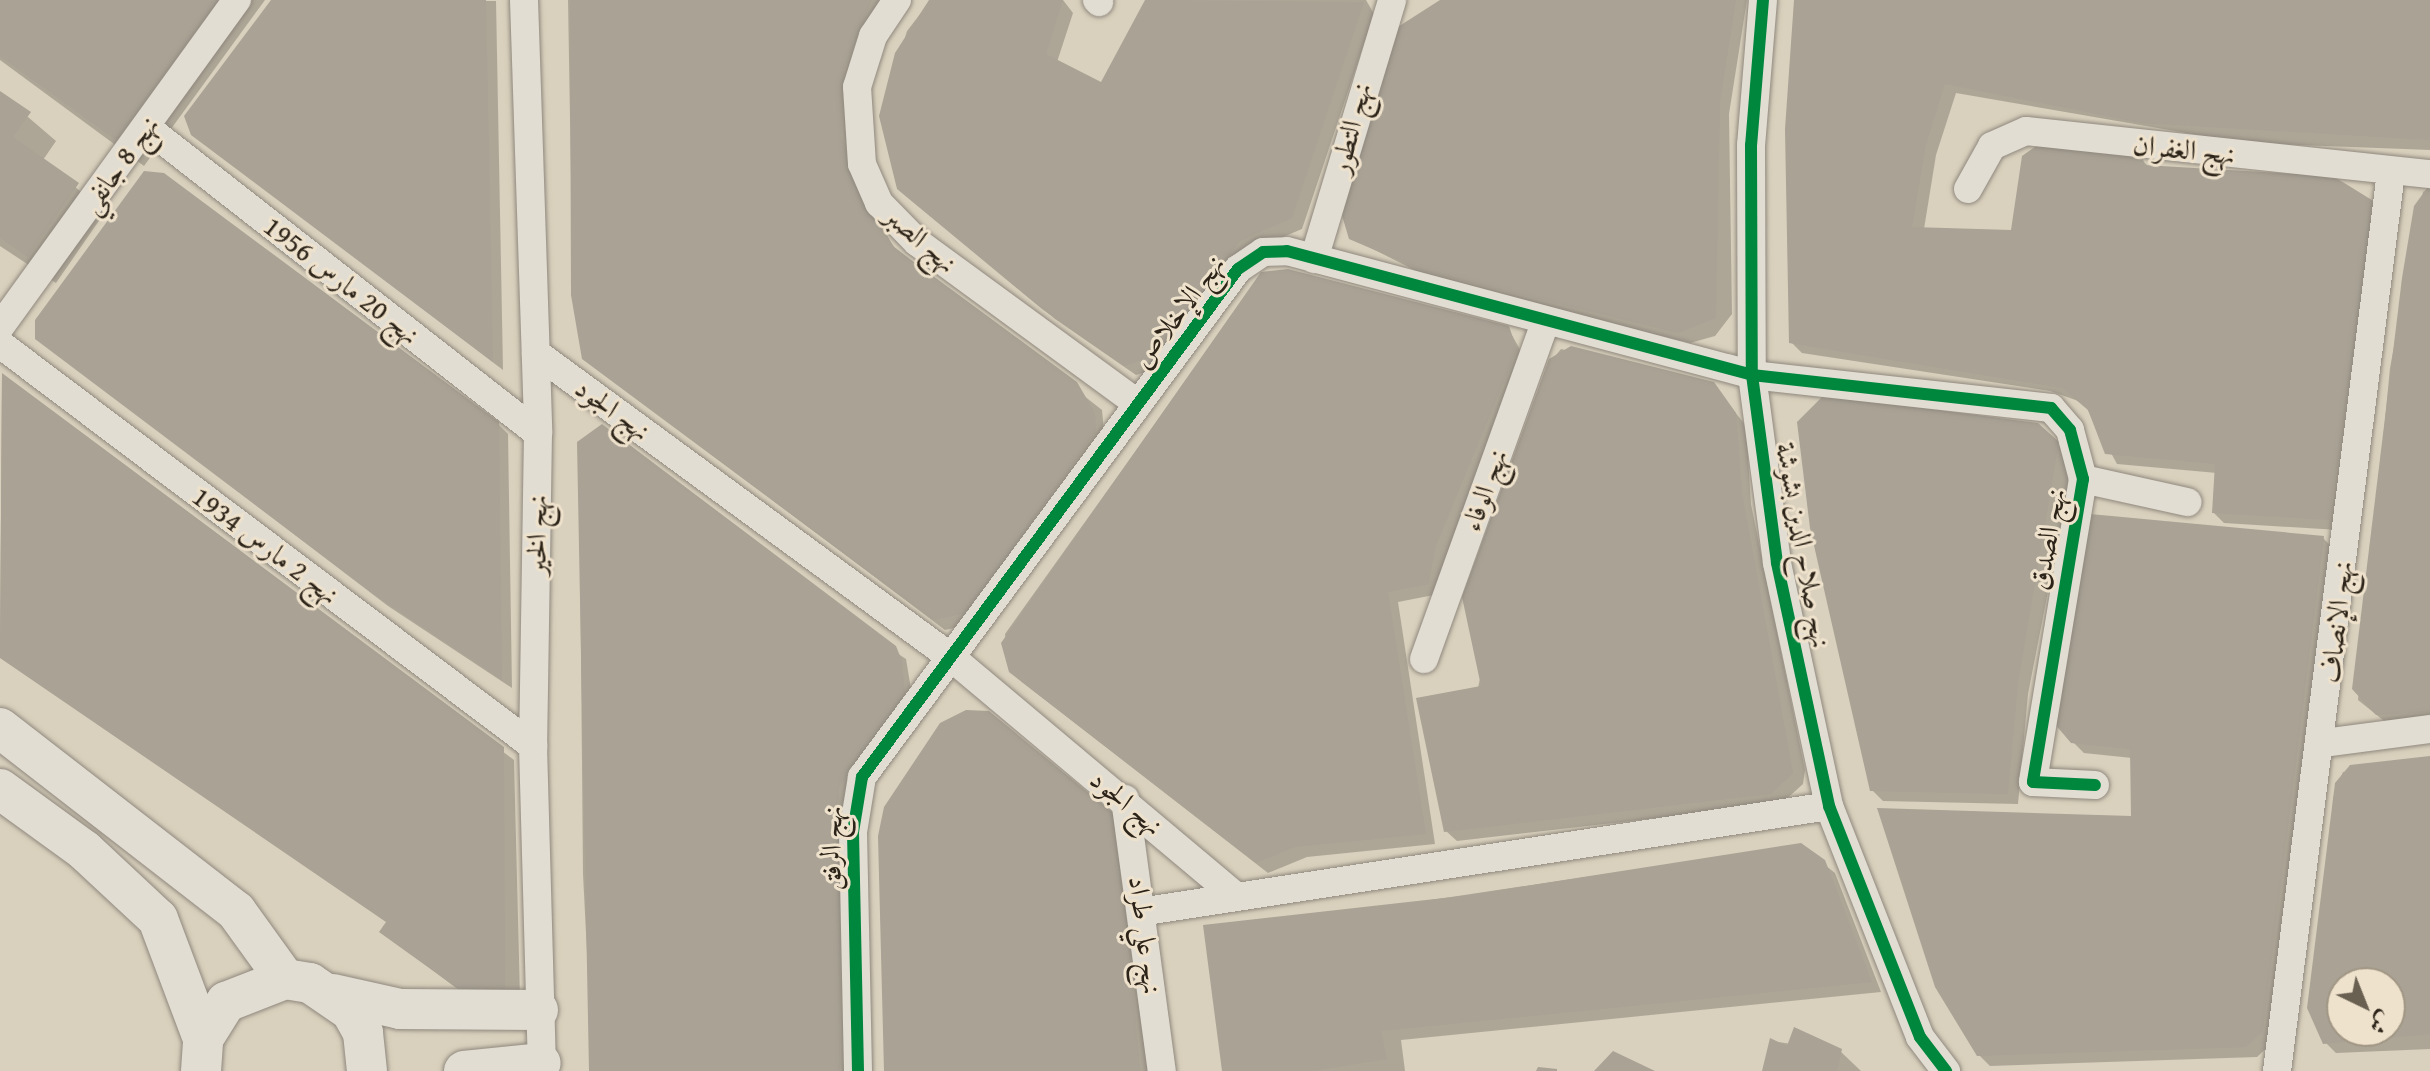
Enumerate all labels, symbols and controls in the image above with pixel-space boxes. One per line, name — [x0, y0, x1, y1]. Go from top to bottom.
street label: نهج التطور — [1322, 79, 1378, 177]
street label: نهج 8 جانفي — [72, 109, 166, 219]
street label: نهج الغفران — [2131, 127, 2237, 171]
street label: نهج الصبر — [878, 198, 964, 280]
street label: نهج 20 مارس 1956 — [257, 209, 427, 351]
street label: نهج الإخلاص — [1124, 248, 1232, 374]
street label: نهج الجود — [569, 370, 657, 448]
street label: نهج صلاح الدين بشوشة — [1769, 440, 1839, 650]
street label: نهج الوفاء — [1454, 444, 1514, 536]
street label: نهج 2 مارس 1934 — [186, 479, 346, 611]
street label: نهج الصدق — [2022, 486, 2072, 592]
street label: نهج الخير — [518, 494, 554, 576]
street label: نهج الإنصاف — [2313, 559, 2359, 685]
street label: نهج الجود — [1084, 762, 1170, 842]
street label: نهج الرفق — [813, 805, 849, 891]
street label: نهج علي طراد — [1122, 874, 1170, 996]
north arrow — [2326, 967, 2406, 1047]
text: ش — [2362, 1004, 2400, 1042]

